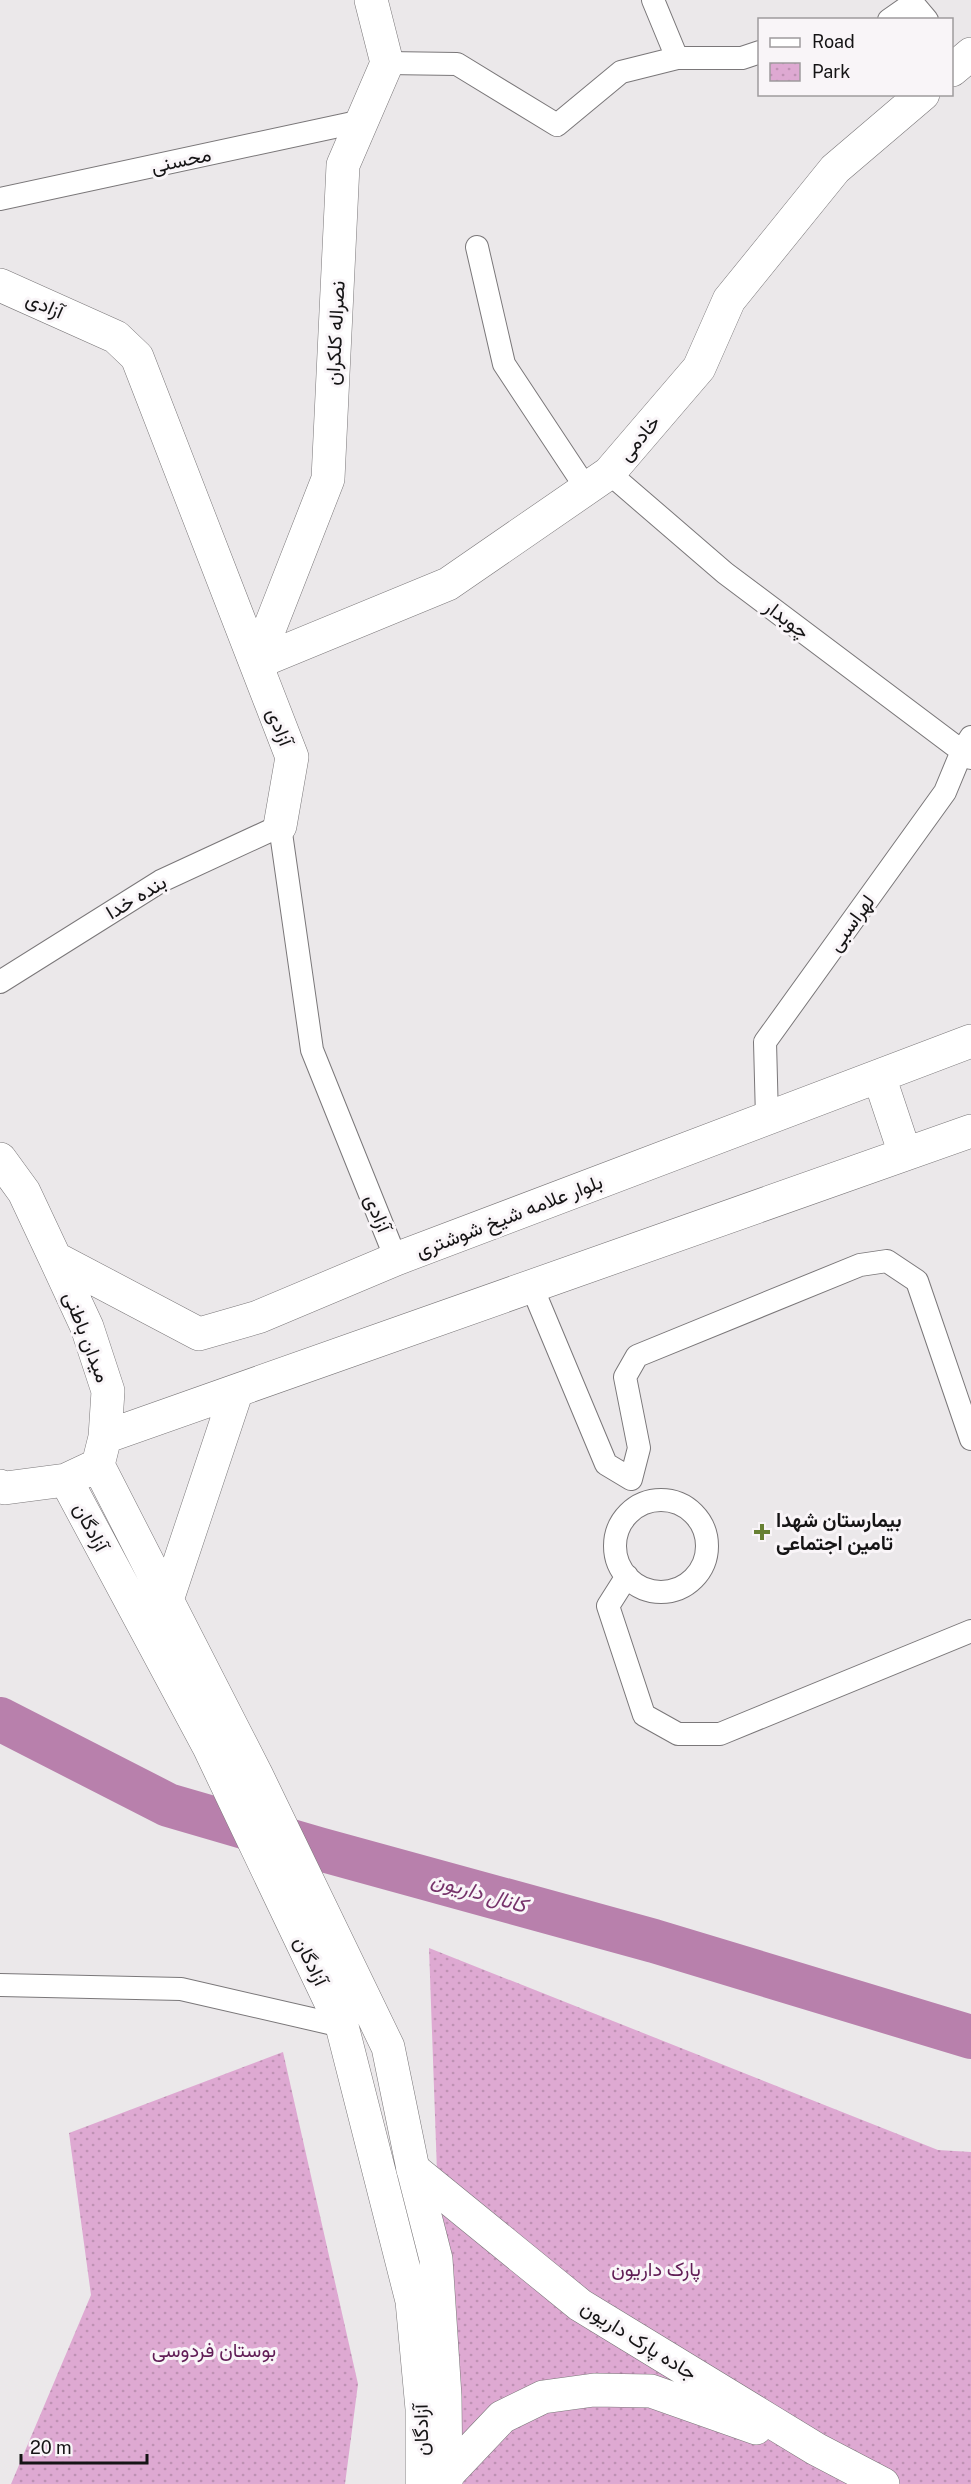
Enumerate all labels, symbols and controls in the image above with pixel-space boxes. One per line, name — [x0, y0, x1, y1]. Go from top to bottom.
legend — [758, 18, 953, 96]
text: Road — [812, 31, 855, 52]
text: Park — [812, 61, 850, 82]
street label: محسنی — [149, 142, 213, 178]
street label: نصراله کلکران — [320, 280, 351, 386]
street label: آزادی — [22, 286, 69, 325]
street label: خادمی — [613, 410, 665, 466]
street label: چوبدار — [758, 594, 814, 645]
street label: آزادی — [261, 705, 299, 751]
street label: بنده خدا — [101, 870, 171, 924]
street label: لهراسبی — [822, 890, 880, 957]
street label: بلوار علامه شیخ شوشتری — [412, 1169, 606, 1265]
street label: آزادی — [359, 1191, 397, 1237]
street label: میدان باطنی — [59, 1288, 115, 1386]
street label: آزادگان — [67, 1499, 114, 1557]
place label: بیمارستان شهدا تامین اجتماعی — [776, 1508, 902, 1555]
marker: بیمارستان شهدا تامین اجتماعی — [753, 1523, 771, 1541]
water label: کانال داریون — [428, 1866, 533, 1920]
street label: آزادگان — [288, 1932, 334, 1991]
park label: پارک داریون — [611, 2257, 701, 2283]
street label: جاده پارک داریون — [576, 2295, 701, 2387]
park label: بوستان فردوسی — [152, 2338, 276, 2363]
street label: آزادگان — [409, 2403, 434, 2456]
scale bar — [21, 2427, 147, 2465]
text: 20 m — [30, 2437, 72, 2458]

